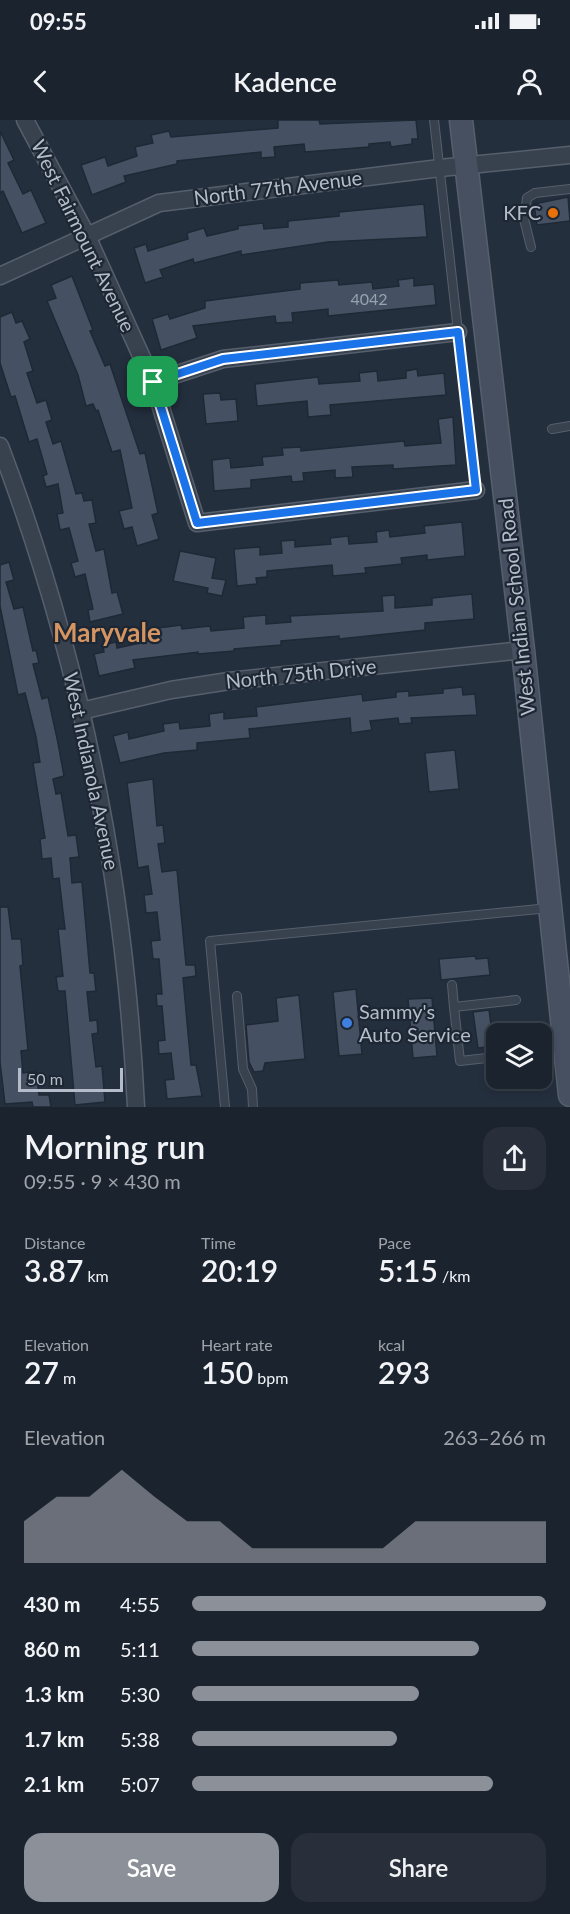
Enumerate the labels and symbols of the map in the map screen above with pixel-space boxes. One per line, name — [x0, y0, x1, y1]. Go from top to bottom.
street label: West Fairmount Avenue — [27, 136, 141, 336]
street label: North 77th Avenue — [192, 165, 363, 209]
place label: KFC — [503, 200, 541, 224]
marker: KFC — [546, 206, 560, 220]
house number: 4042 — [350, 289, 388, 308]
pin — [127, 356, 178, 407]
street label: West Indian School Road — [493, 497, 539, 717]
district label: Maryvale — [53, 616, 161, 648]
street label: North 75th Drive — [224, 653, 377, 693]
street label: West Indianola Avenue — [59, 670, 125, 872]
place label: Sammy's Auto Service — [359, 999, 471, 1046]
marker: Sammy's Auto Service — [340, 1016, 354, 1030]
scale bar — [18, 1065, 123, 1092]

